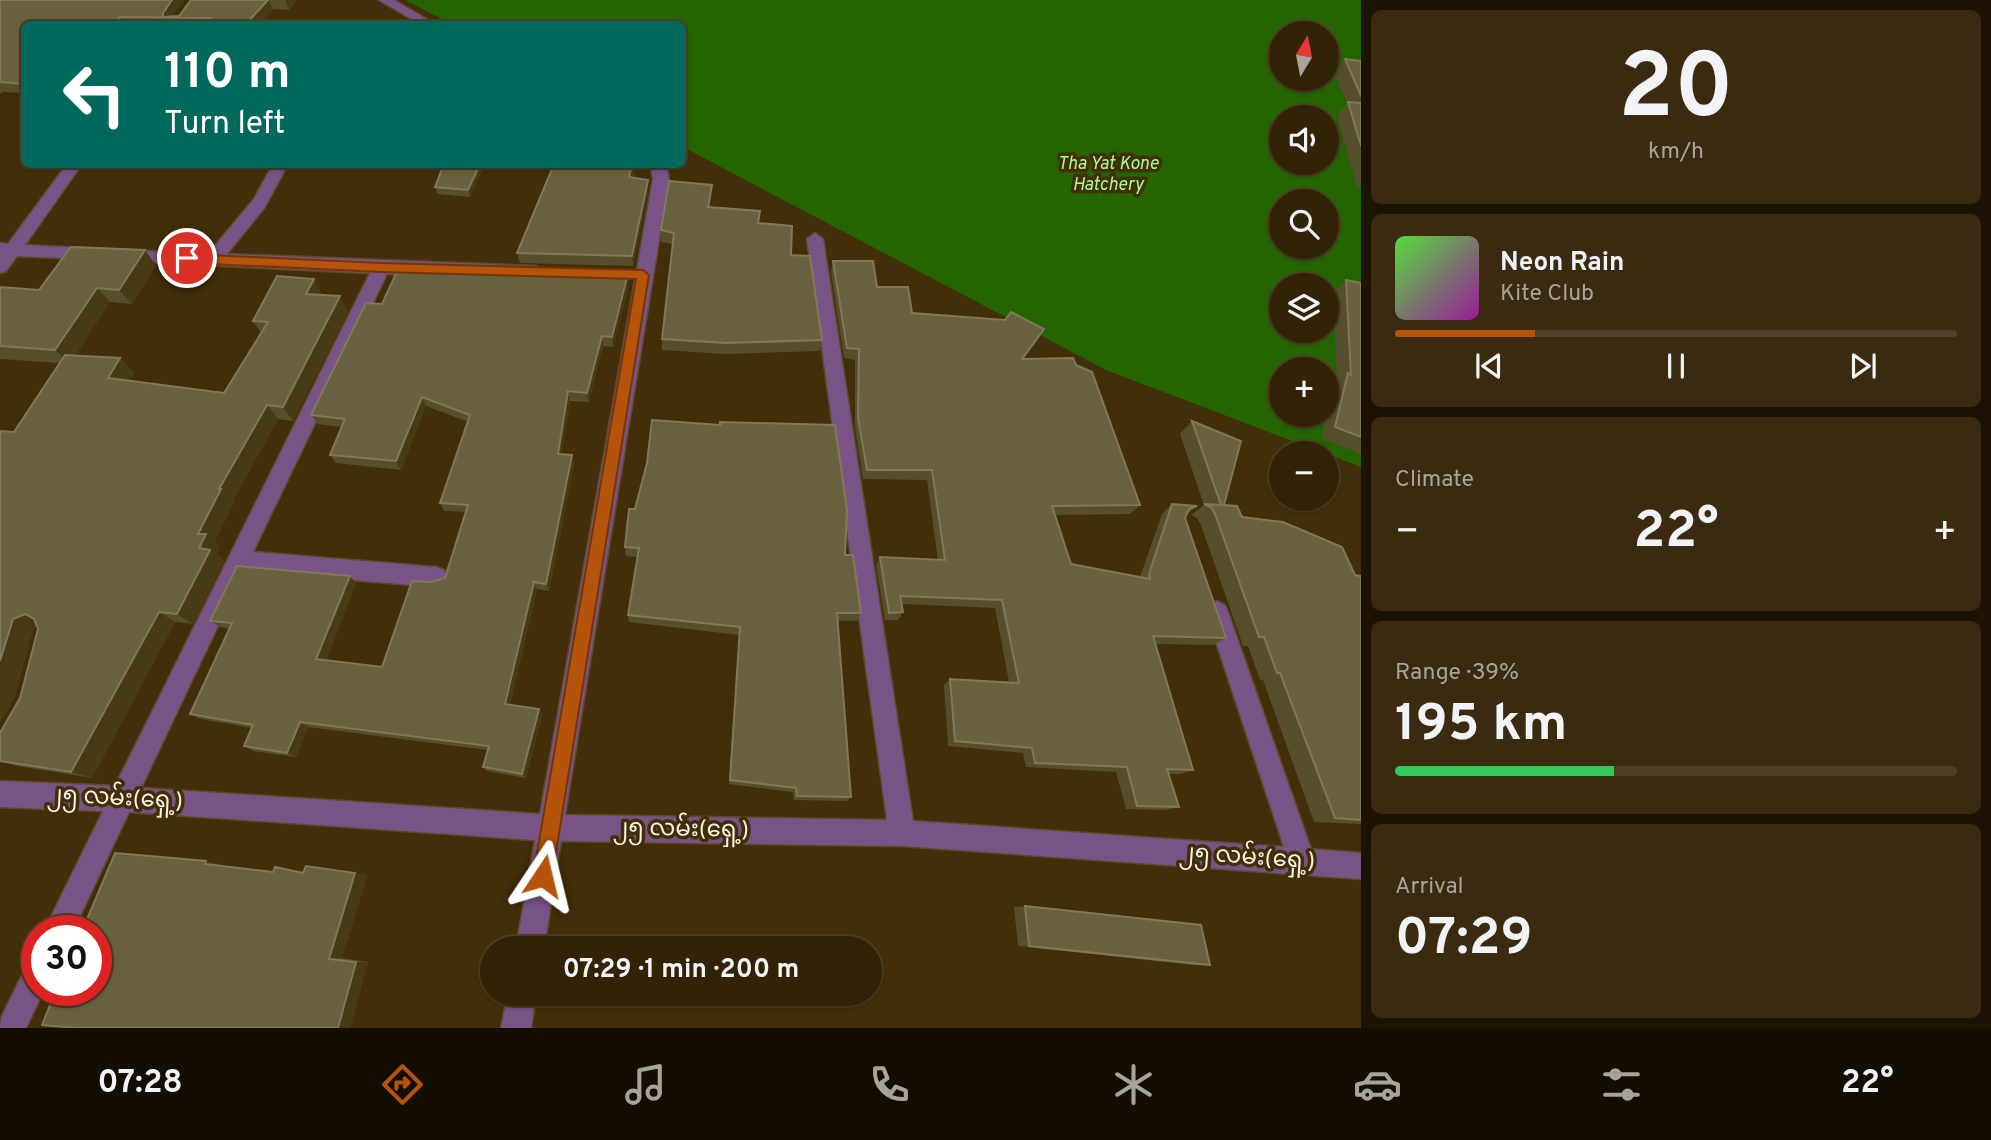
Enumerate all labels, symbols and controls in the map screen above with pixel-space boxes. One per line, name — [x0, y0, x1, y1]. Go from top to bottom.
north arrow — [1269, 21, 1339, 91]
map controls — [1269, 21, 1339, 511]
text: 20 — [1618, 35, 1734, 150]
text: 110 m — [164, 44, 291, 106]
icon: left — [49, 49, 140, 140]
text: Turn left — [164, 105, 285, 145]
button: sound — [1269, 105, 1339, 175]
text: km/h — [1648, 138, 1704, 167]
water label: Tha Yat Kone Hatchery — [1057, 153, 1159, 197]
button: search — [1269, 189, 1339, 259]
pin — [157, 228, 217, 288]
icon: arrive — [168, 239, 206, 277]
text: Neon Rain — [1500, 247, 1625, 280]
button: layers — [1269, 273, 1339, 343]
text: Kite Club — [1500, 280, 1594, 309]
icon: previous — [1470, 347, 1508, 385]
icon: pause — [1657, 347, 1695, 385]
icon: next — [1844, 347, 1882, 385]
button: + — [1269, 357, 1339, 427]
button: − — [1269, 441, 1339, 511]
text: Climate — [1395, 466, 1474, 495]
text: 22° — [1633, 500, 1719, 566]
text: − — [1395, 509, 1420, 558]
text: + — [1932, 509, 1957, 558]
text: Range · 39% — [1395, 659, 1519, 688]
text: 195 km — [1395, 693, 1567, 759]
street label: ၂၅ လမ်း(ရှေ့) — [46, 777, 184, 819]
street label: ၂၅ လမ်း(ရှေ့) — [613, 810, 749, 848]
street label: ၂၅ လမ်း(ရှေ့) — [1178, 835, 1316, 879]
position arrow — [506, 839, 580, 913]
text: Arrival — [1395, 873, 1464, 902]
text: 07:29 — [1395, 907, 1533, 973]
speed limit sign: 30 — [21, 915, 112, 1006]
text: 07:29 · 1 min · 200 m — [563, 954, 799, 987]
icon: directions — [378, 1060, 427, 1109]
icon: music — [621, 1060, 670, 1109]
icon: phone — [865, 1060, 914, 1109]
icon: climate — [1109, 1060, 1158, 1109]
icon: car — [1353, 1060, 1402, 1109]
icon: filters — [1597, 1060, 1646, 1109]
text: 07:28 — [97, 1064, 183, 1104]
text: 22° — [1841, 1064, 1893, 1104]

